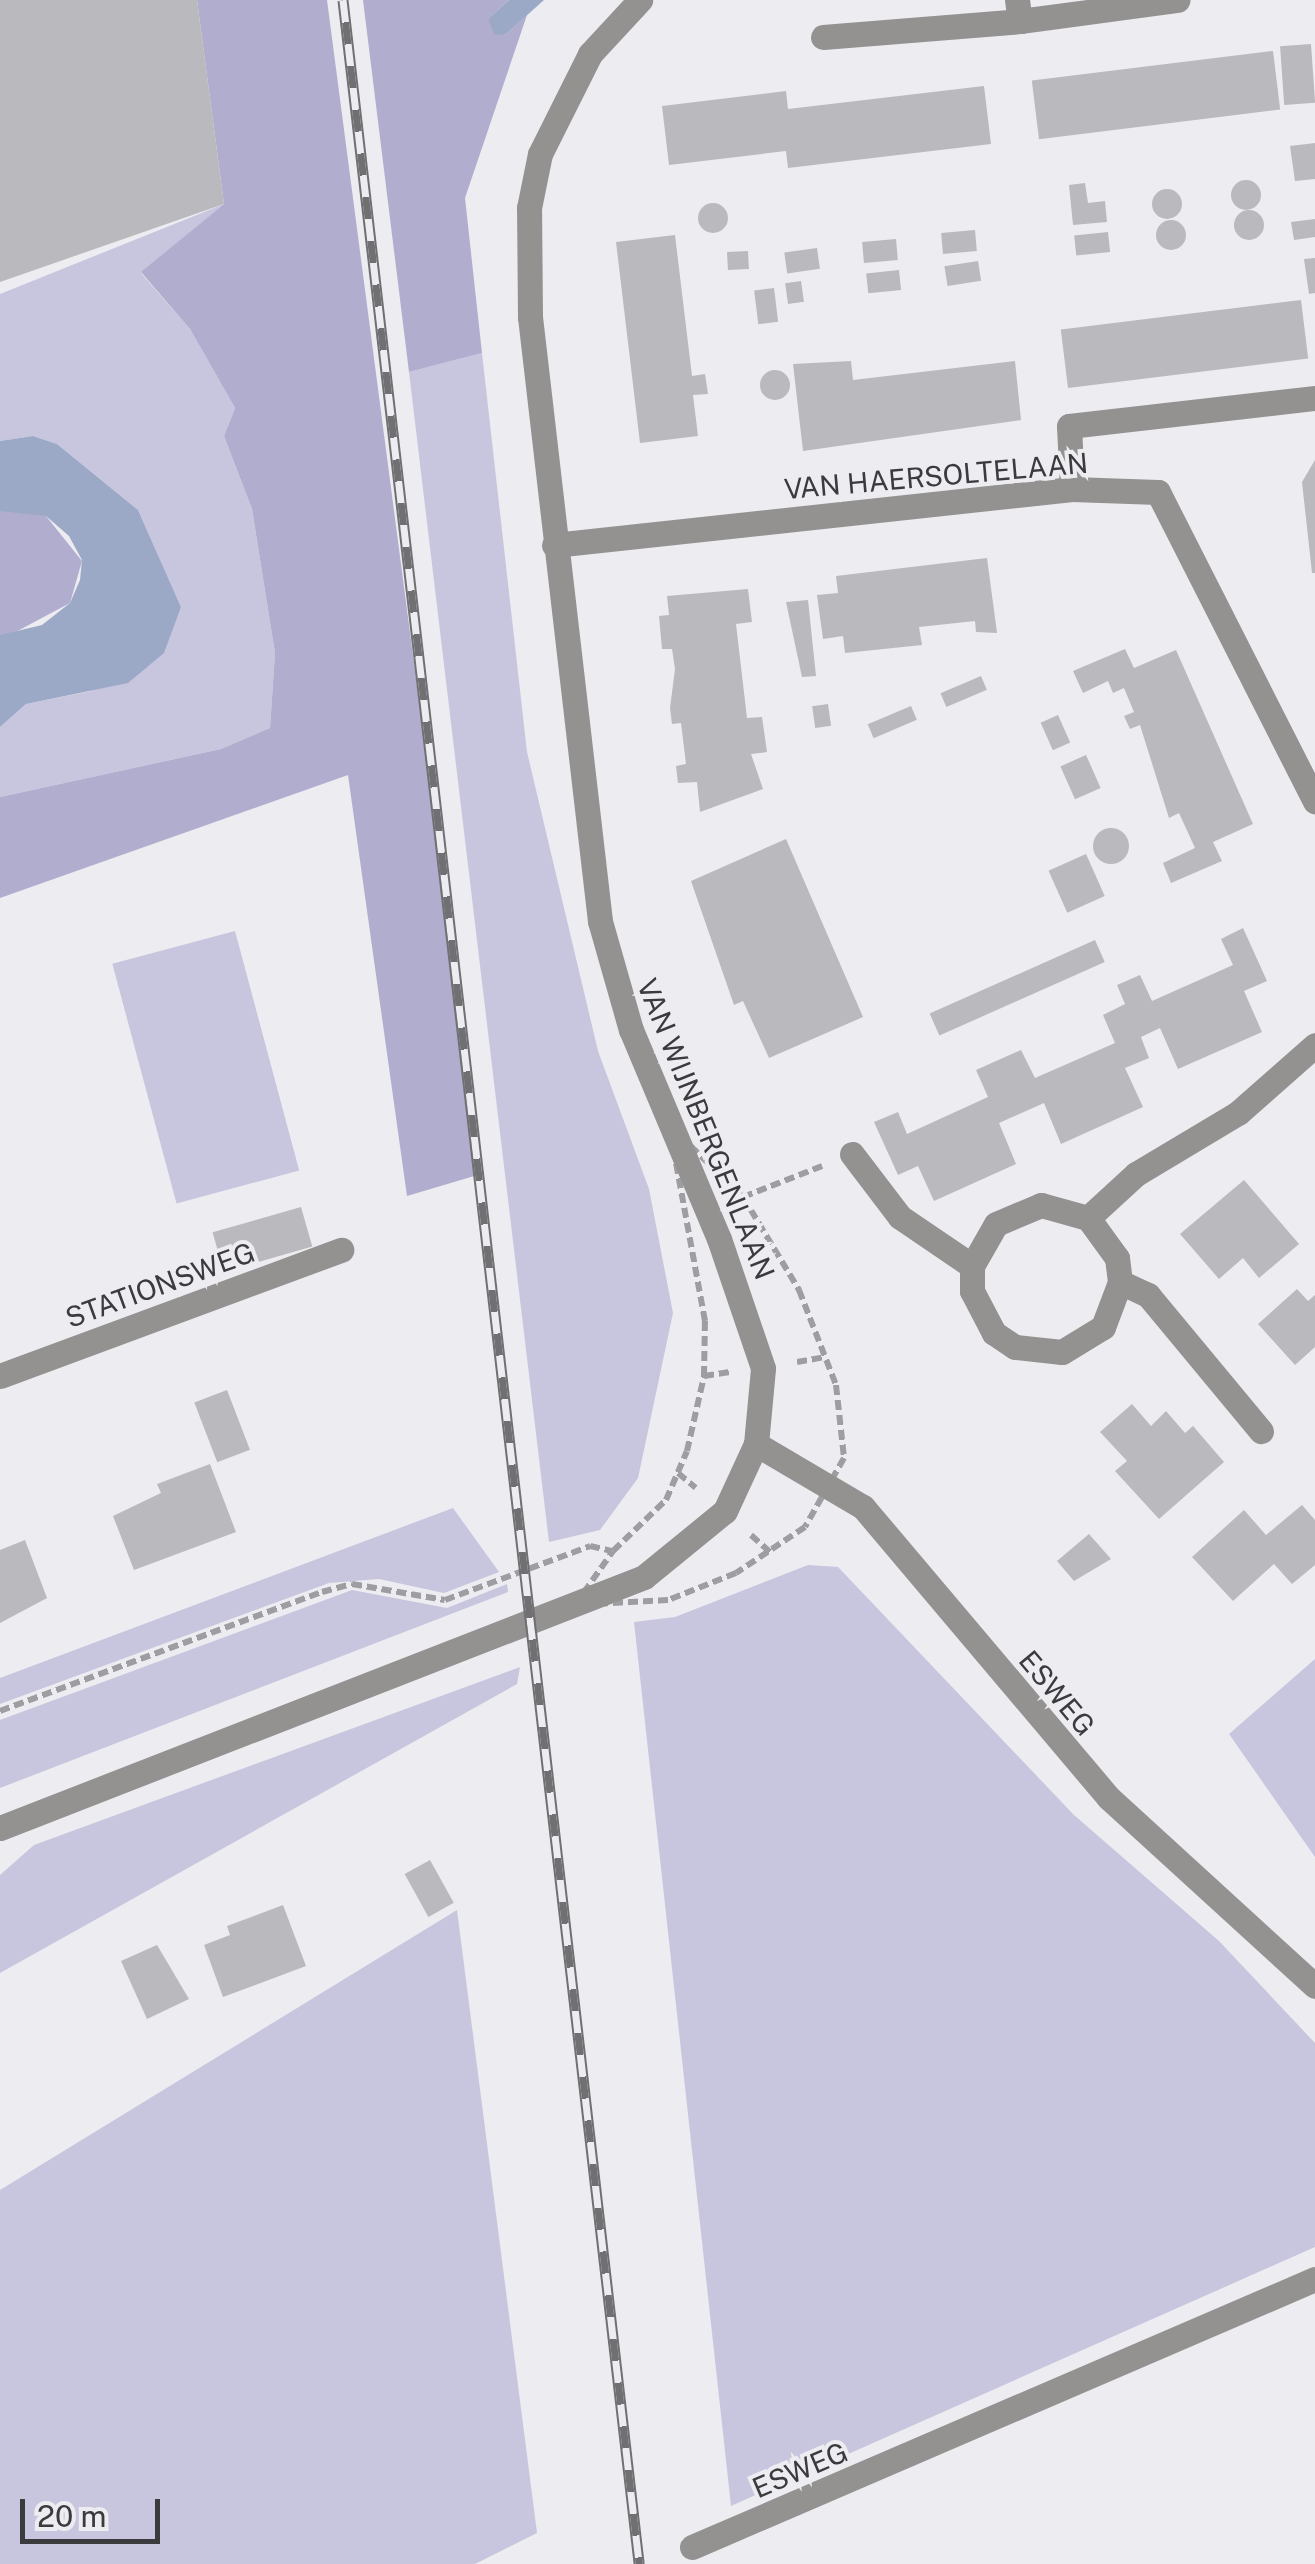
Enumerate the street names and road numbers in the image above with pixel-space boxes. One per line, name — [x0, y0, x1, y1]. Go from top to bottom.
street label: VAN HAERSOLTELAAN — [783, 446, 1089, 506]
street label: VAN WIJNBERGENLAAN — [630, 973, 782, 1285]
street label: STATIONSWEG — [61, 1235, 259, 1335]
street label: ESWEG — [1012, 1644, 1102, 1742]
street label: ESWEG — [747, 2435, 853, 2505]

